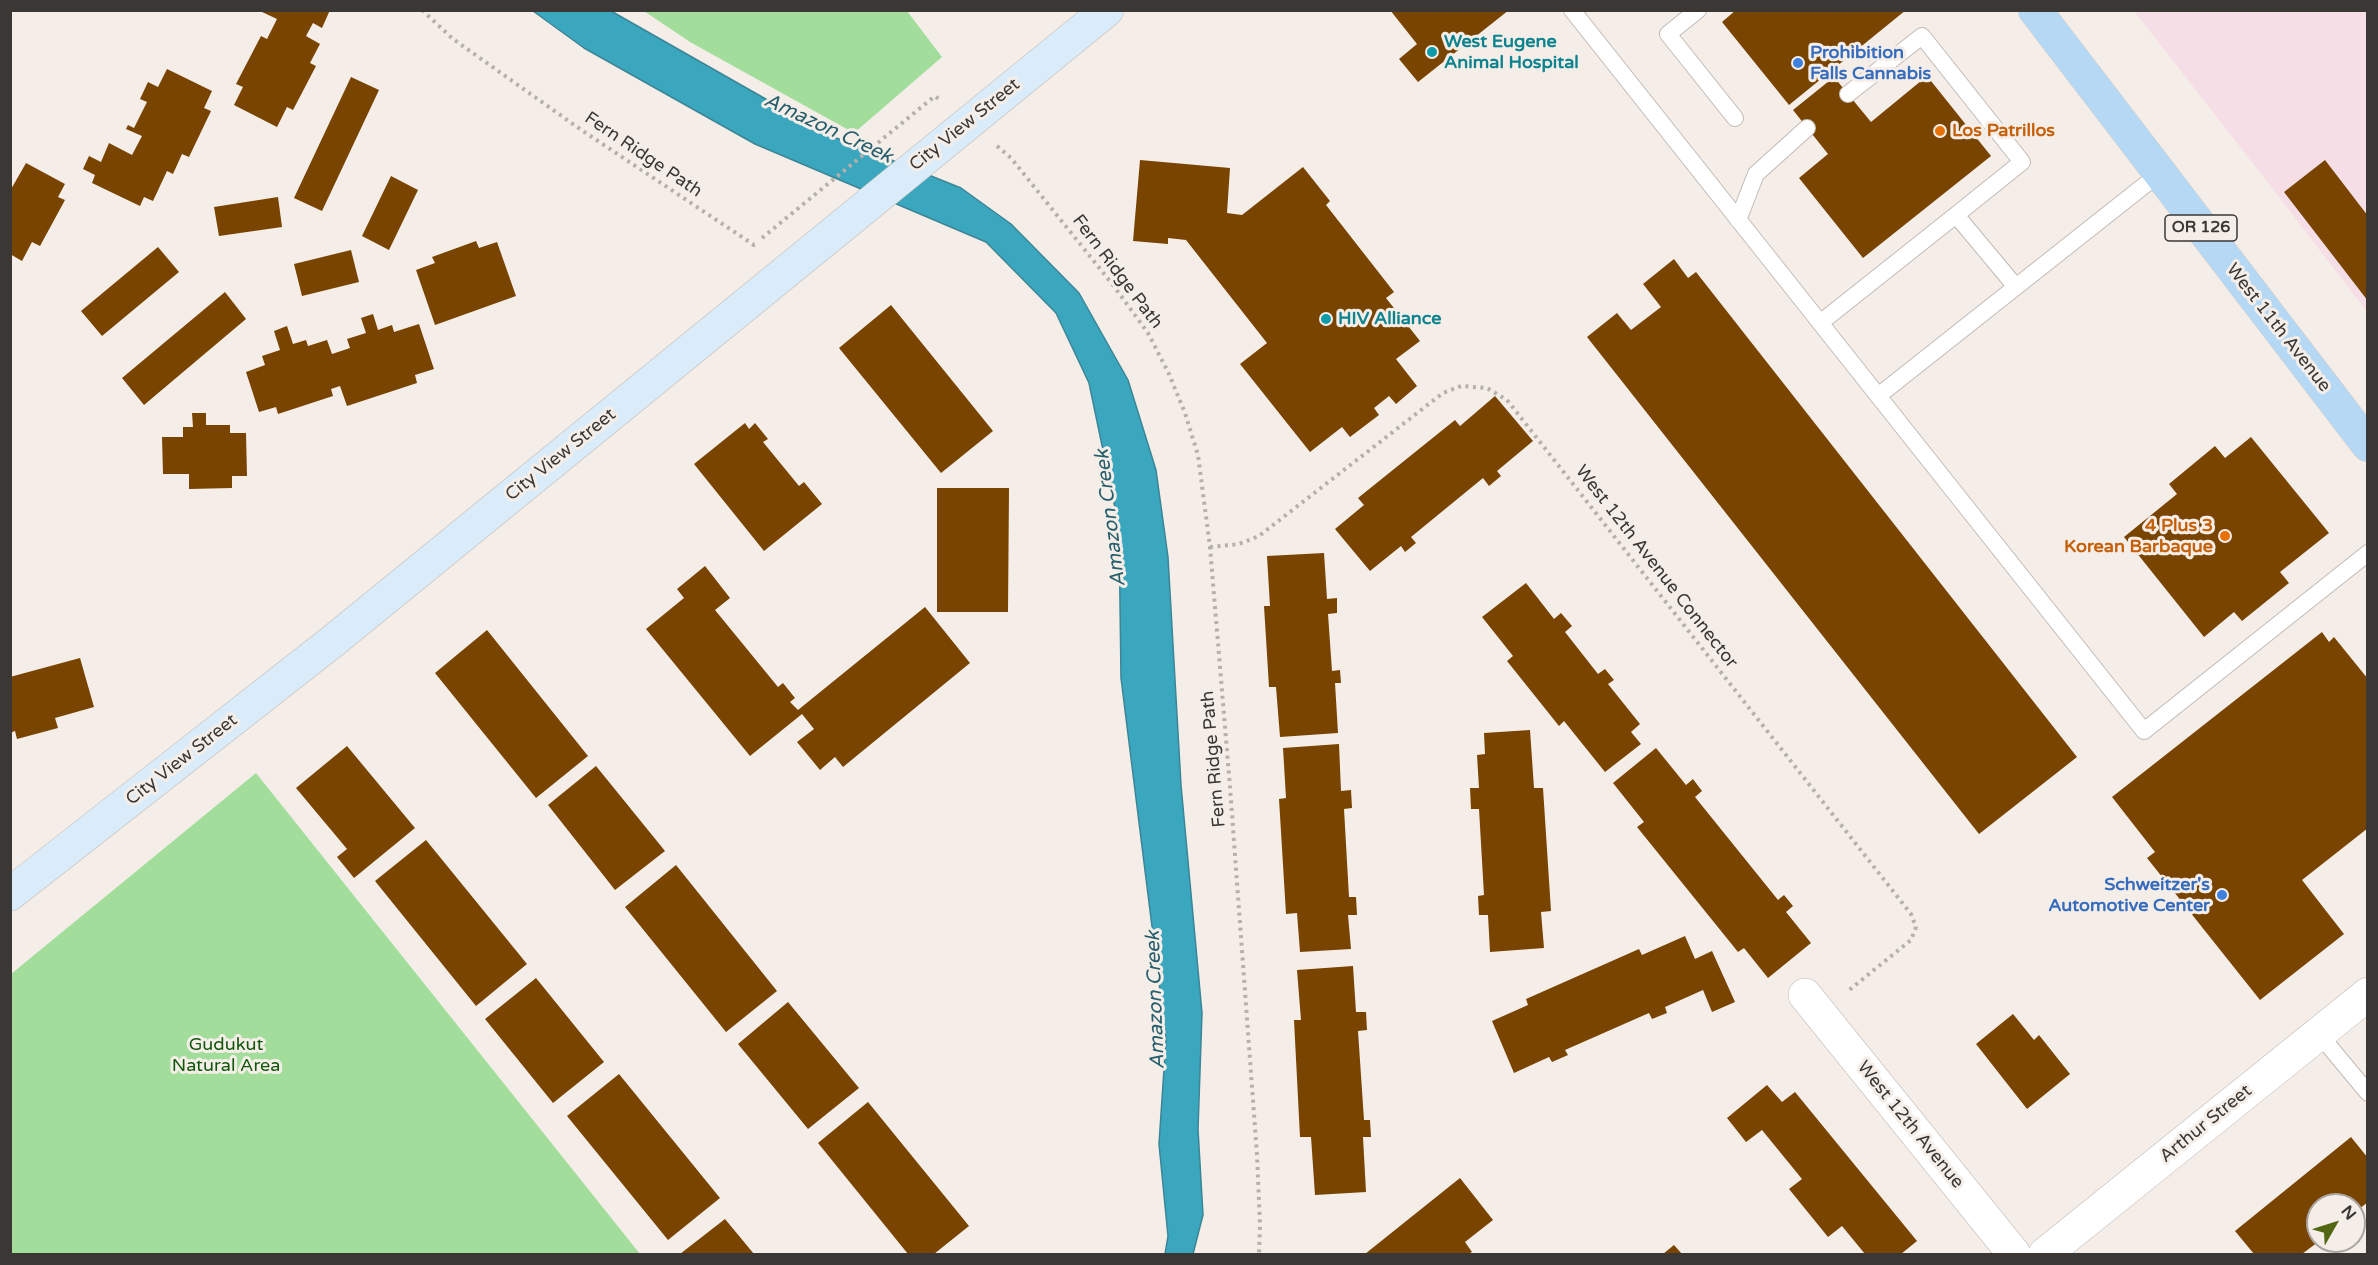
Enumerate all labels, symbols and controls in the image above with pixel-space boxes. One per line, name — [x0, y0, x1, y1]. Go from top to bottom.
place label: West Eugene Animal Hospital — [1444, 31, 1579, 74]
place label: Prohibition Falls Cannabis — [1810, 42, 1931, 84]
marker: West Eugene Animal Hospital — [1425, 45, 1439, 59]
marker: Prohibition Falls Cannabis — [1791, 56, 1805, 70]
street label: City View Street — [906, 74, 1024, 176]
water label: Amazon Creek — [760, 89, 896, 169]
street label: Fern Ridge Path — [580, 108, 706, 202]
place label: Los Patrillos — [1952, 120, 2055, 142]
marker: Los Patrillos — [1933, 124, 1947, 138]
street label: Fern Ridge Path — [1067, 211, 1167, 333]
road number: OR 126 — [2165, 215, 2237, 241]
street label: West 11th Avenue — [2221, 259, 2335, 397]
place label: HIV Alliance — [1338, 308, 1441, 330]
marker: HIV Alliance — [1319, 312, 1333, 326]
street label: City View Street — [502, 404, 620, 506]
water label: Amazon Creek — [1091, 448, 1131, 588]
street label: West 12th Avenue Connector — [1570, 461, 1742, 673]
place label: 4 Plus 3 Korean Barbaque — [2064, 515, 2213, 558]
marker: 4 Plus 3 Korean Barbaque — [2218, 529, 2232, 543]
street label: Fern Ridge Path — [1197, 690, 1231, 828]
street label: City View Street — [122, 710, 242, 810]
place label: Schweitzer's Automotive Center — [2048, 874, 2210, 916]
marker: Schweitzer's Automotive Center — [2215, 888, 2229, 902]
water label: Amazon Creek — [1142, 930, 1170, 1070]
park label: Gudukut Natural Area — [172, 1034, 280, 1076]
street label: West 12th Avenue — [1852, 1057, 1968, 1193]
street label: Arthur Street — [2156, 1080, 2256, 1168]
north arrow — [2306, 1193, 2366, 1253]
text: N — [2337, 1202, 2360, 1224]

